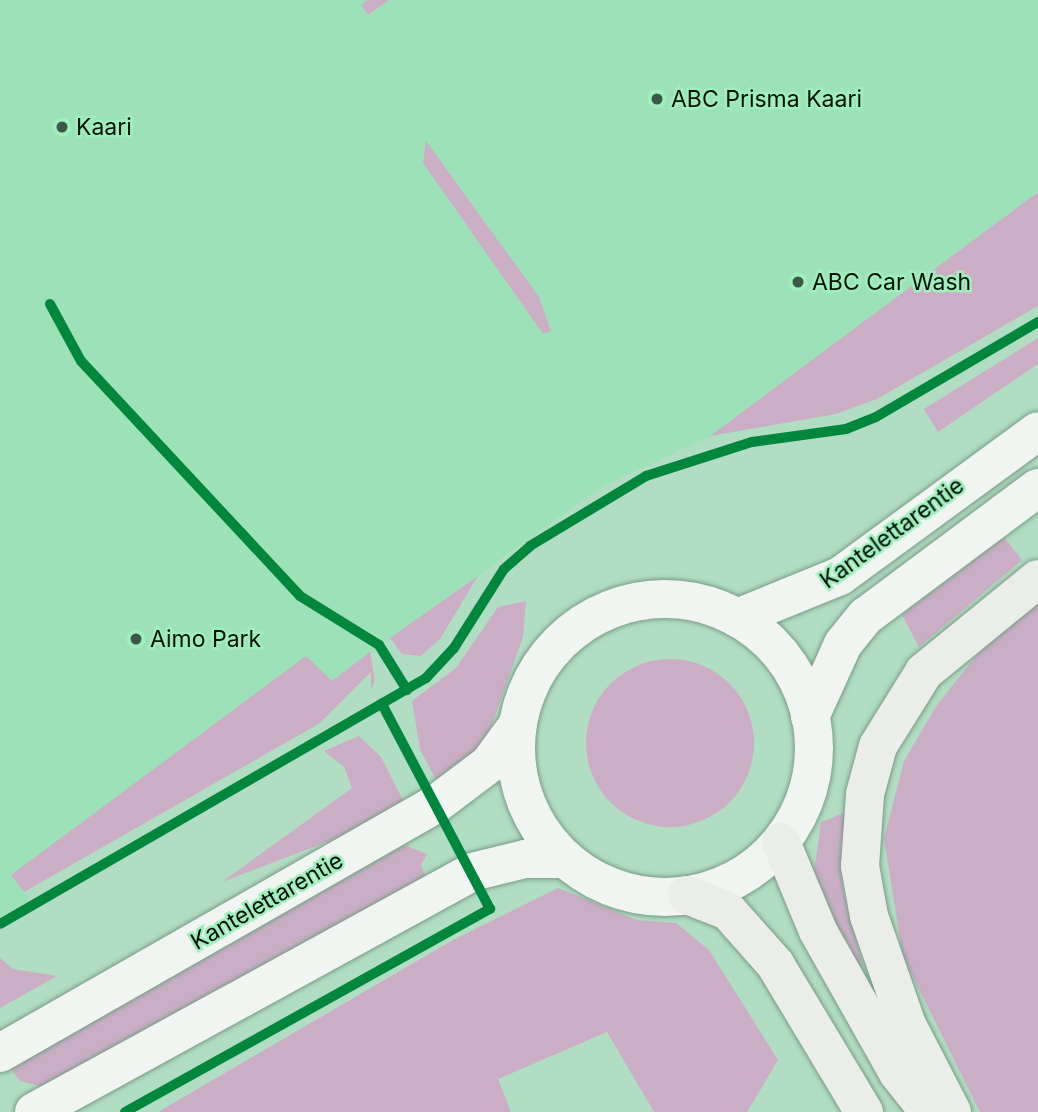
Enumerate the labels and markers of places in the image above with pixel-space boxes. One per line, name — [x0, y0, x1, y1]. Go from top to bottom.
place label: ABC Prisma Kaari — [671, 85, 862, 113]
marker: ABC Prisma Kaari — [649, 91, 665, 107]
place label: Kaari — [76, 113, 132, 141]
marker: Kaari — [54, 119, 70, 135]
place label: ABC Car Wash — [812, 268, 971, 296]
marker: ABC Car Wash — [790, 274, 806, 290]
place label: Aimo Park — [150, 625, 261, 653]
marker: Aimo Park — [128, 631, 144, 647]

